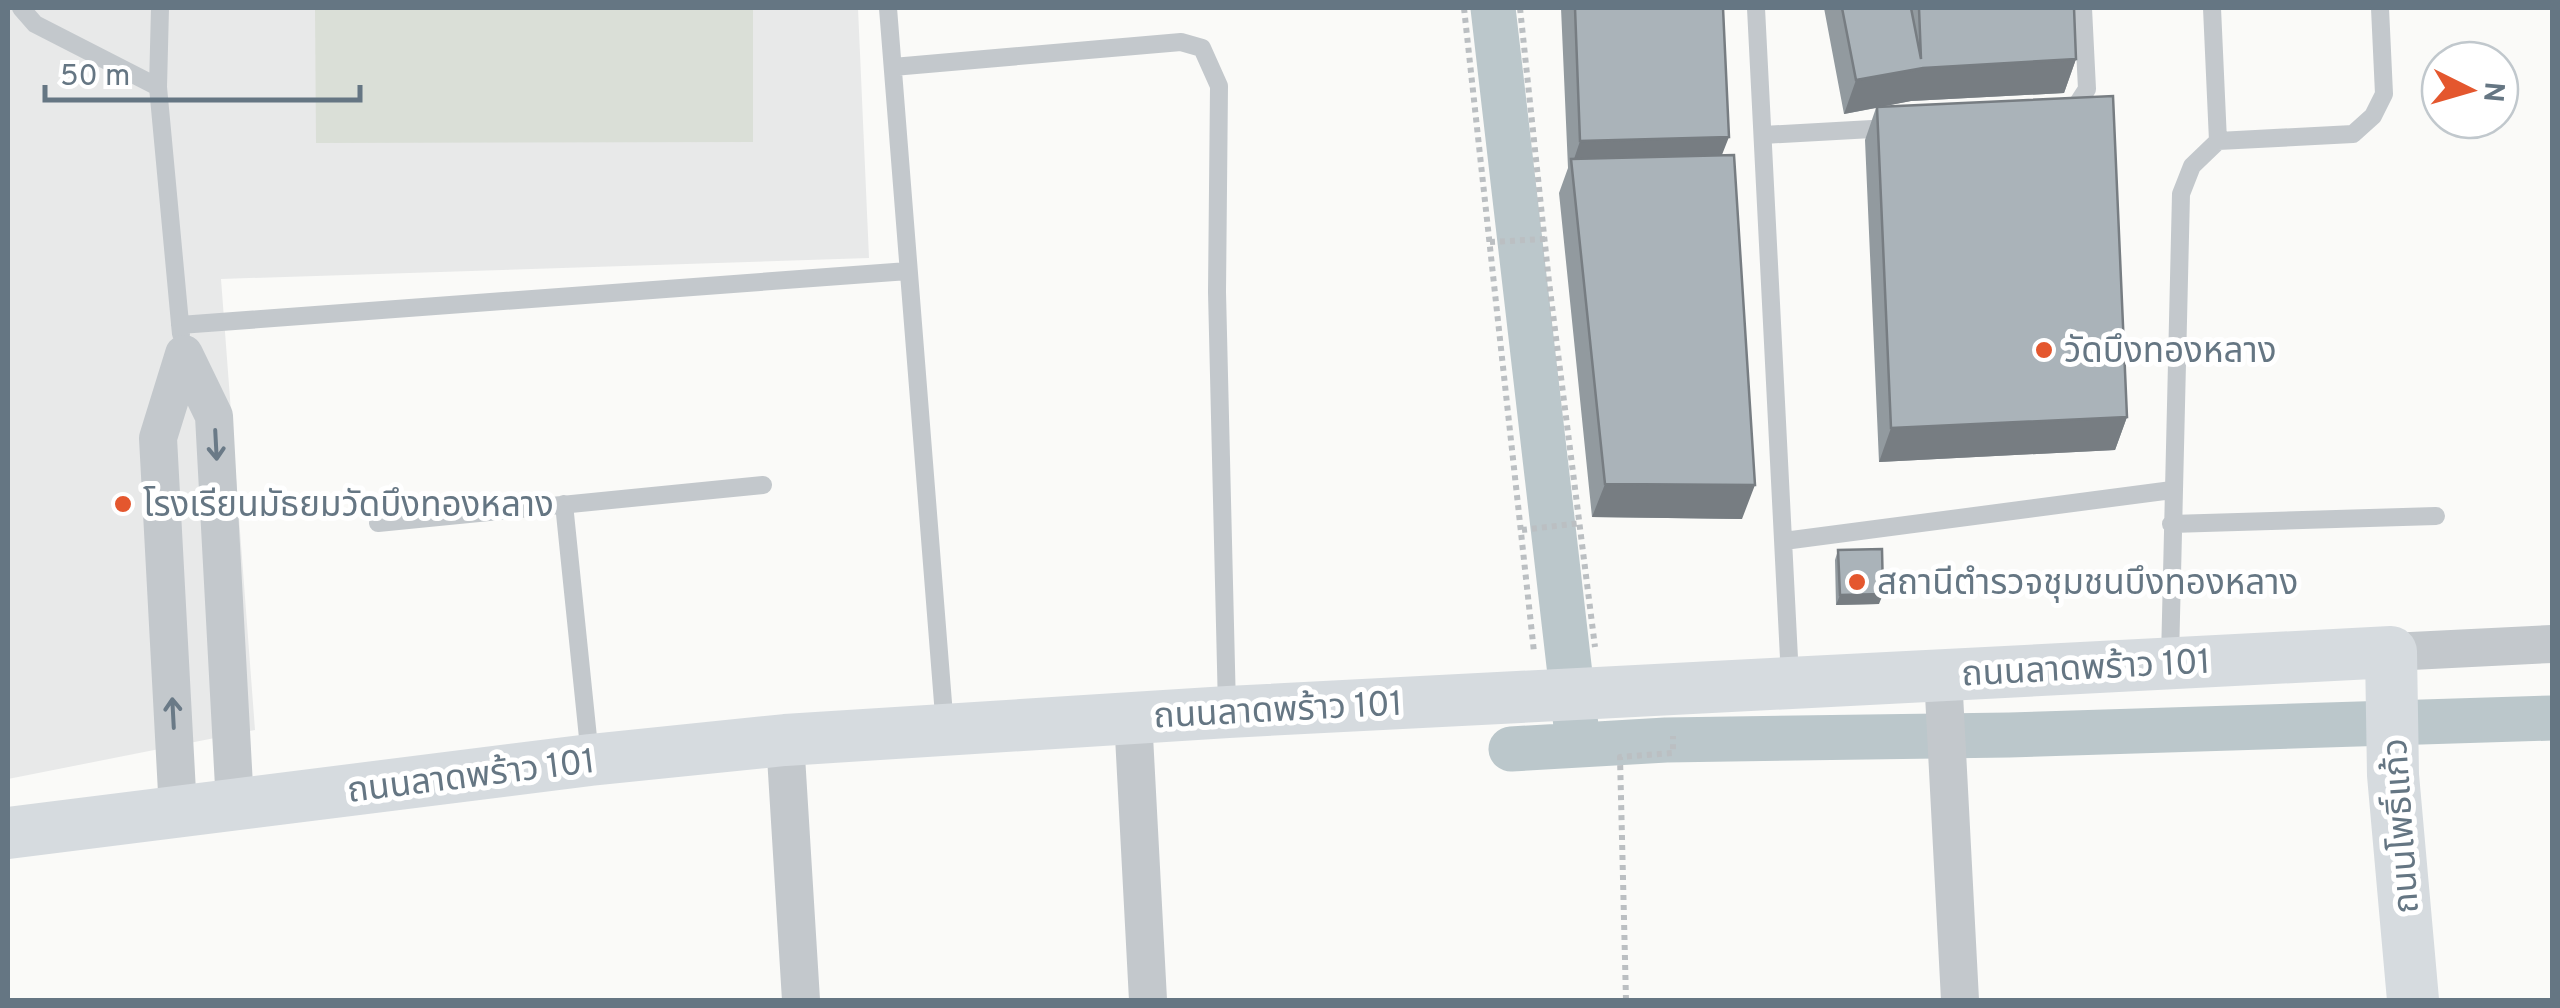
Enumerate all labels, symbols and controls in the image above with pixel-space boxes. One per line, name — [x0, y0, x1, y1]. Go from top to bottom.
scale bar — [45, 40, 360, 102]
north arrow — [2420, 40, 2520, 140]
text: 50 m — [60, 59, 130, 96]
text: N — [2473, 80, 2511, 104]
place label: วัดบึงทองหลาง — [2064, 331, 2276, 375]
marker: วัดบึงทองหลาง — [2033, 339, 2055, 361]
one-way arrow — [207, 428, 226, 460]
place label: โรงเรียนมัธยมวัดบึงทองหลาง — [143, 485, 554, 529]
marker: โรงเรียนมัธยมวัดบึงทองหลาง — [112, 493, 134, 515]
place label: สถานีตำรวจชุมชนบึงทองหลาง — [1877, 563, 2298, 607]
marker: สถานีตำรวจชุมชนบึงทองหลาง — [1846, 571, 1868, 593]
street label: ถนนลาดพร้าว 101 — [1960, 641, 2212, 698]
street label: ถนนลาดพร้าว 101 — [1152, 683, 1404, 740]
one-way arrow — [163, 698, 182, 730]
street label: ถนนโพธิ์แก้ว — [2374, 737, 2431, 915]
street label: ถนนลาดพร้าว 101 — [345, 741, 598, 815]

